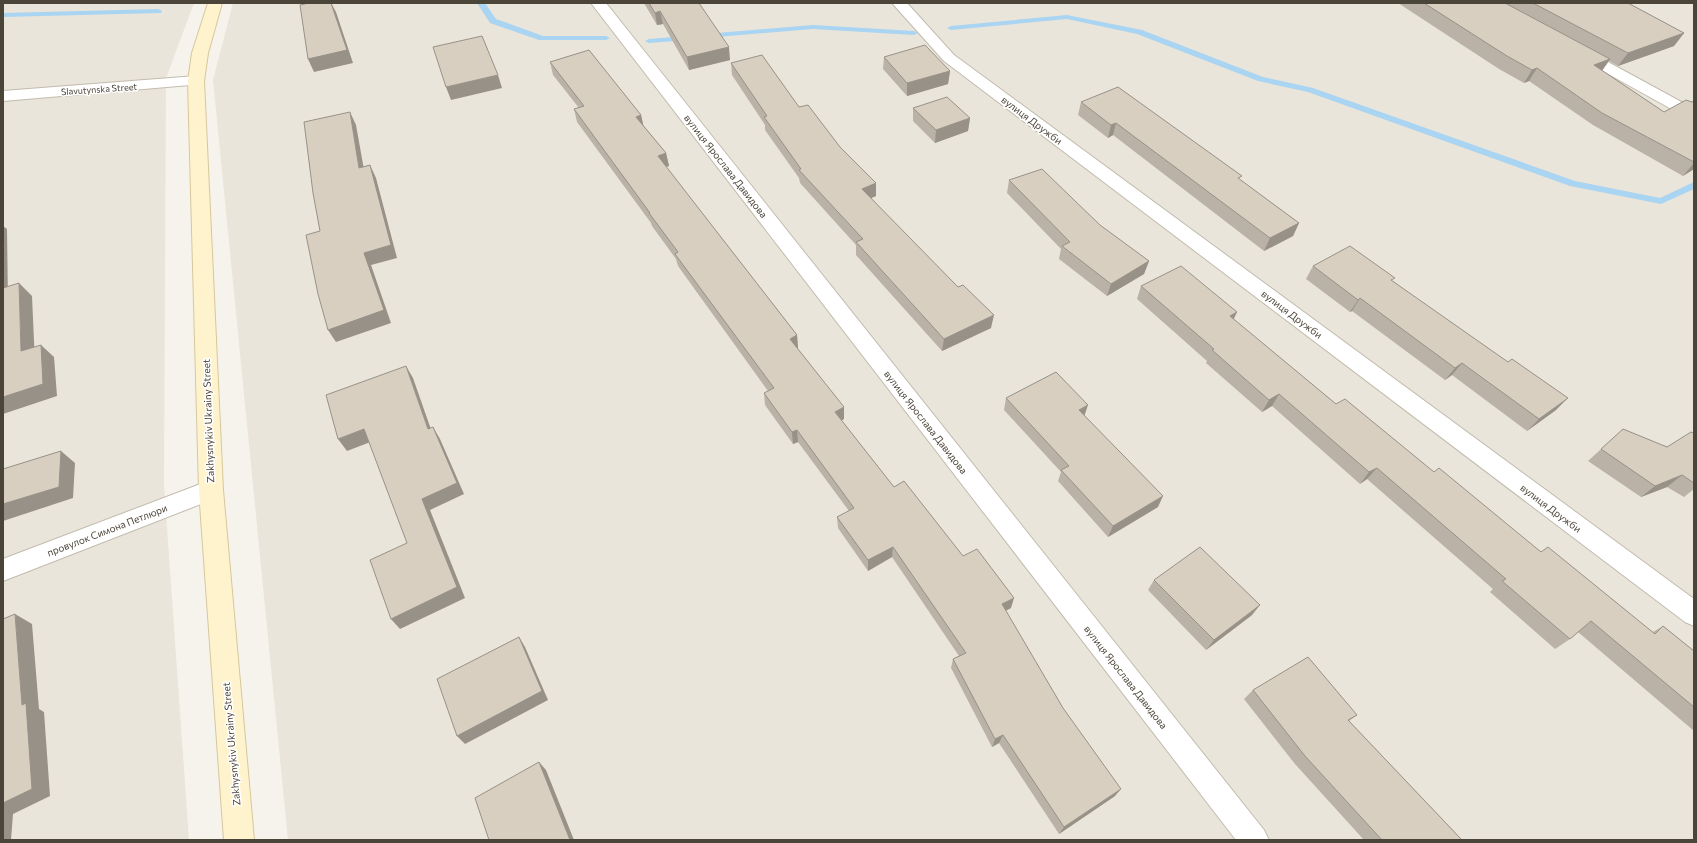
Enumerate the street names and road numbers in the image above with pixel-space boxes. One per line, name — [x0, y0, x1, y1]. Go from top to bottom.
street label: Slavutynska Street — [61, 81, 138, 97]
street label: вулиця Дружби — [999, 93, 1065, 147]
street label: вулиця Ярослава Давидова — [682, 112, 770, 220]
street label: вулиця Дружби — [1259, 287, 1325, 341]
street label: Zakhysnykiv Ukrainy Street — [200, 359, 216, 483]
street label: вулиця Ярослава Давидова — [882, 368, 970, 476]
street label: вулиця Дружби — [1518, 481, 1584, 535]
street label: провулок Симона Петлюри — [45, 501, 169, 559]
street label: вулиця Ярослава Давидова — [1082, 623, 1170, 731]
street label: Zakhysnykiv Ukrainy Street — [220, 682, 242, 806]

